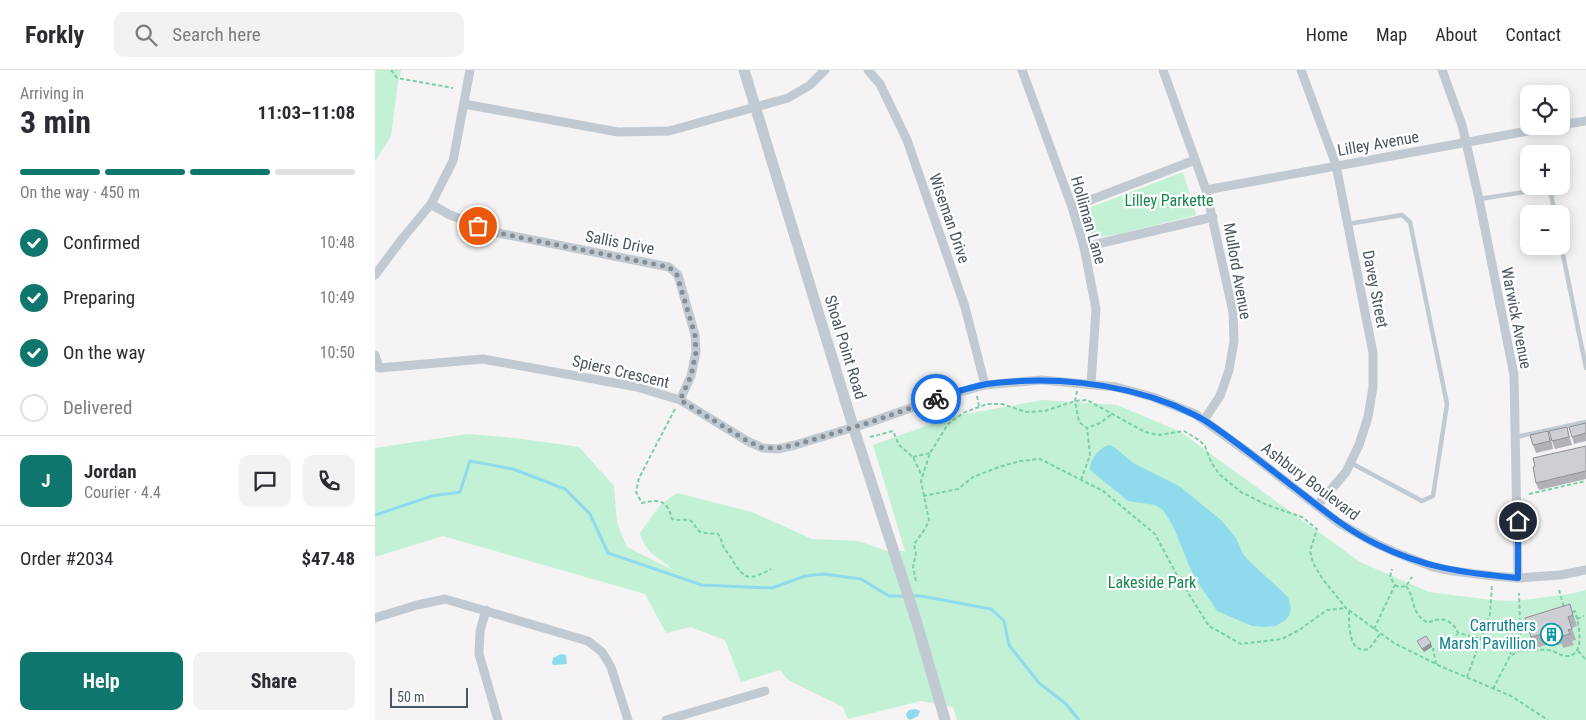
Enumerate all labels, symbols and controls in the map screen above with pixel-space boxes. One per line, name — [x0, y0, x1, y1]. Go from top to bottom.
search box — [114, 12, 464, 57]
text: Forkly — [25, 21, 84, 49]
icon: search — [132, 21, 160, 49]
text: Search here — [172, 23, 261, 46]
text: Home — [1306, 24, 1348, 45]
text: Map — [1376, 24, 1407, 45]
text: About — [1435, 24, 1477, 45]
text: Contact — [1505, 24, 1561, 45]
text: Arriving in — [20, 84, 84, 103]
map controls — [1520, 85, 1570, 255]
button: locate — [1520, 85, 1570, 135]
text: 11:03–11:08 — [257, 101, 355, 124]
text: 3 min — [20, 103, 91, 141]
street label: Lilley Avenue — [1336, 127, 1420, 160]
button: + — [1520, 145, 1570, 195]
street label: Wiseman Drive — [925, 171, 974, 266]
street label: Holliman Lane — [1067, 174, 1110, 266]
text: On the way · 450 m — [20, 183, 140, 202]
park label: Lilley Parkette — [1124, 191, 1214, 210]
pin — [457, 205, 499, 247]
button: − — [1520, 205, 1570, 255]
icon: bag — [464, 212, 492, 240]
street label: Mullord Avenue — [1220, 221, 1255, 321]
street label: Sallis Drive — [584, 226, 656, 258]
icon: check — [20, 229, 48, 257]
text: Confirmed — [63, 231, 140, 254]
text: 10:48 — [320, 233, 355, 252]
street label: Davey Street — [1359, 249, 1392, 330]
street label: Warwick Avenue — [1497, 266, 1536, 370]
icon: check — [20, 284, 48, 312]
text: Preparing — [63, 286, 135, 309]
text: 10:49 — [320, 288, 355, 307]
street label: Shoal Point Road — [821, 293, 870, 401]
icon: check — [20, 339, 48, 367]
text: On the way — [63, 341, 145, 364]
text: 10:50 — [320, 343, 355, 362]
street label: Spiers Crescent — [570, 351, 672, 392]
courier — [911, 374, 961, 424]
icon: bike — [922, 385, 950, 413]
text: Delivered — [63, 396, 132, 419]
street label: Ashbury Boulevard — [1258, 438, 1363, 524]
button: chat — [239, 455, 291, 507]
button: phone — [303, 455, 355, 507]
text: Jordan — [84, 460, 137, 483]
text: J — [41, 469, 51, 492]
text: Courier · 4.4 — [84, 483, 161, 502]
pin — [1497, 500, 1539, 542]
icon: home — [1504, 507, 1532, 535]
text: Order #2034 — [20, 547, 113, 570]
text: $47.48 — [301, 547, 355, 570]
park label: Lakeside Park — [1108, 573, 1197, 592]
place label: Carruthers Marsh Pavillion — [1439, 616, 1536, 653]
building icon: Carruthers Marsh Pavillion — [1540, 622, 1564, 646]
button: Help — [20, 652, 183, 710]
button: Share — [193, 652, 355, 710]
scale bar — [390, 685, 467, 708]
text: 50 m — [397, 689, 425, 705]

